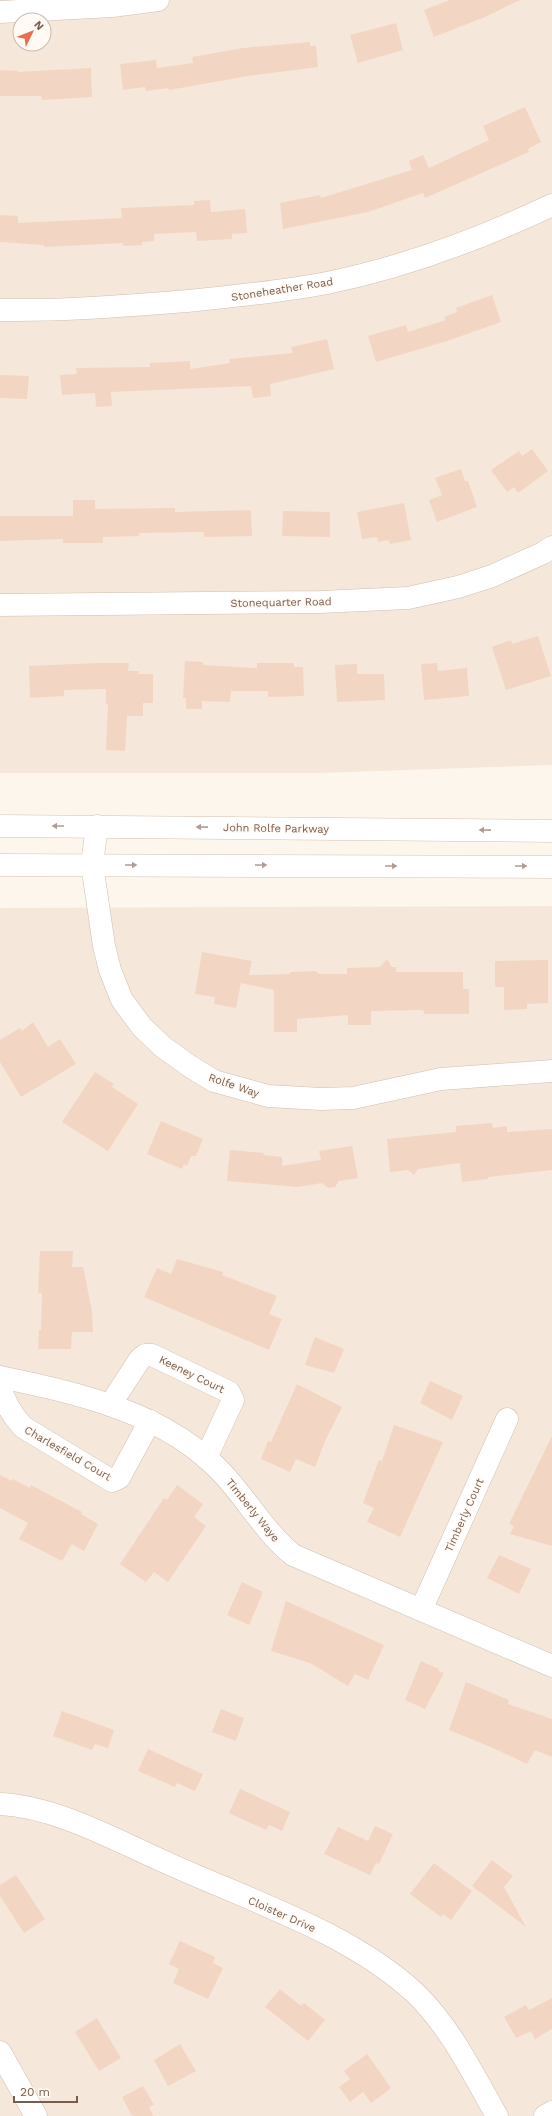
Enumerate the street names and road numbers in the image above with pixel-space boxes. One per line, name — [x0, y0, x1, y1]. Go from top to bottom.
street label: Stoneheather Road — [230, 275, 334, 304]
street label: Stonequarter Road — [230, 595, 332, 610]
street label: John Rolfe Parkway — [223, 821, 329, 836]
street label: Rolfe Way — [207, 1071, 261, 1100]
street label: Keeney Court — [157, 1353, 227, 1396]
street label: Charlesfield Court — [22, 1423, 114, 1484]
street label: Timberly Waye — [223, 1476, 282, 1545]
street label: Timberly Court — [442, 1476, 487, 1554]
street label: Cloister Drive — [246, 1894, 318, 1935]

